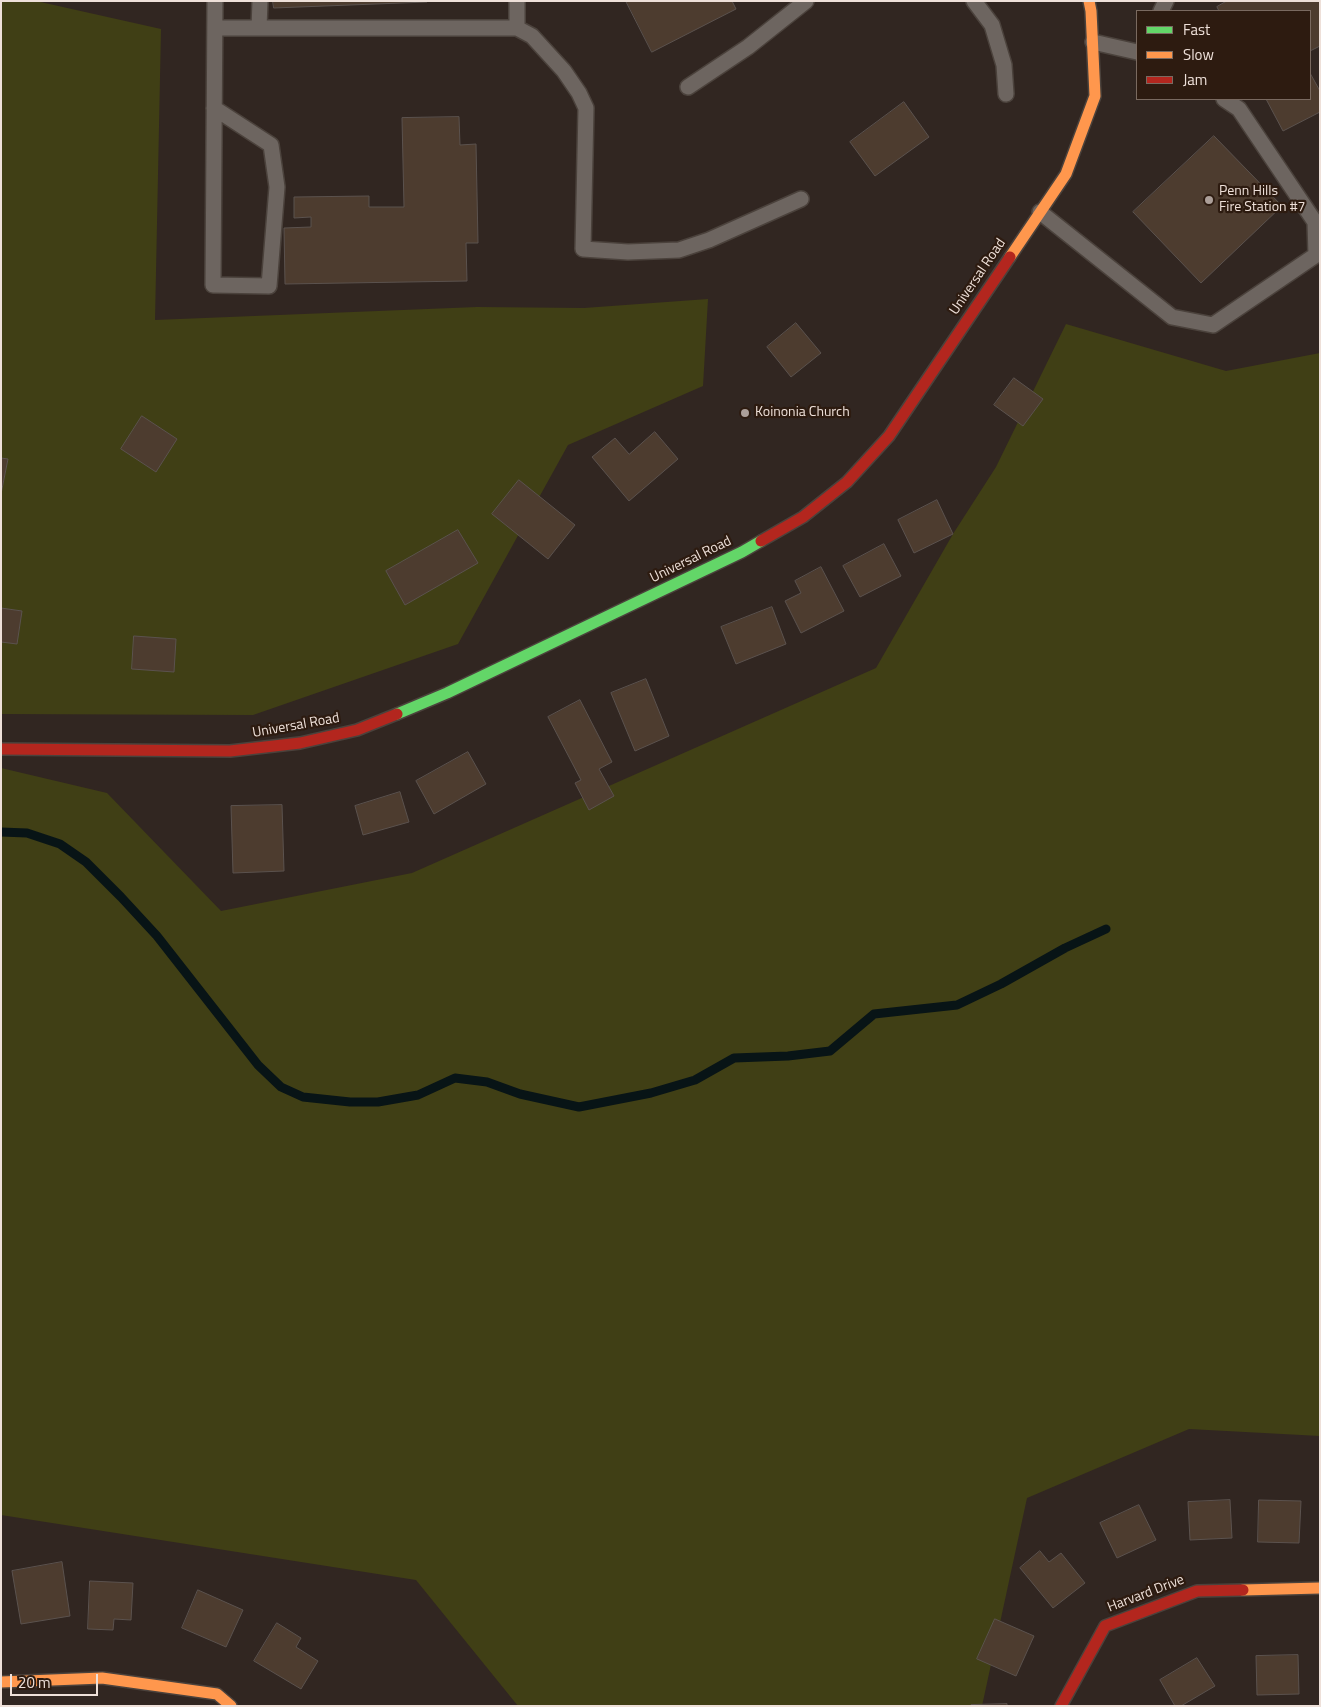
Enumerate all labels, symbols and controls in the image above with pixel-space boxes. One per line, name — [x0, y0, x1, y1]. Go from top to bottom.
legend — [1136, 10, 1311, 100]
text: Fast — [1183, 18, 1210, 41]
text: Slow — [1183, 43, 1214, 66]
text: Jam — [1183, 68, 1207, 91]
place label: Penn Hills Fire Station #7 — [1219, 184, 1305, 216]
marker: Penn Hills Fire Station #7 — [1203, 194, 1215, 206]
street label: Universal Road — [946, 236, 1010, 318]
place label: Koinonia Church — [755, 405, 850, 421]
marker: Koinonia Church — [739, 407, 751, 419]
street label: Universal Road — [648, 533, 734, 587]
street label: Universal Road — [251, 710, 341, 742]
street label: Harvard Drive — [1105, 1572, 1187, 1616]
scale bar — [12, 1664, 100, 1696]
text: 20 m — [18, 1671, 51, 1694]

